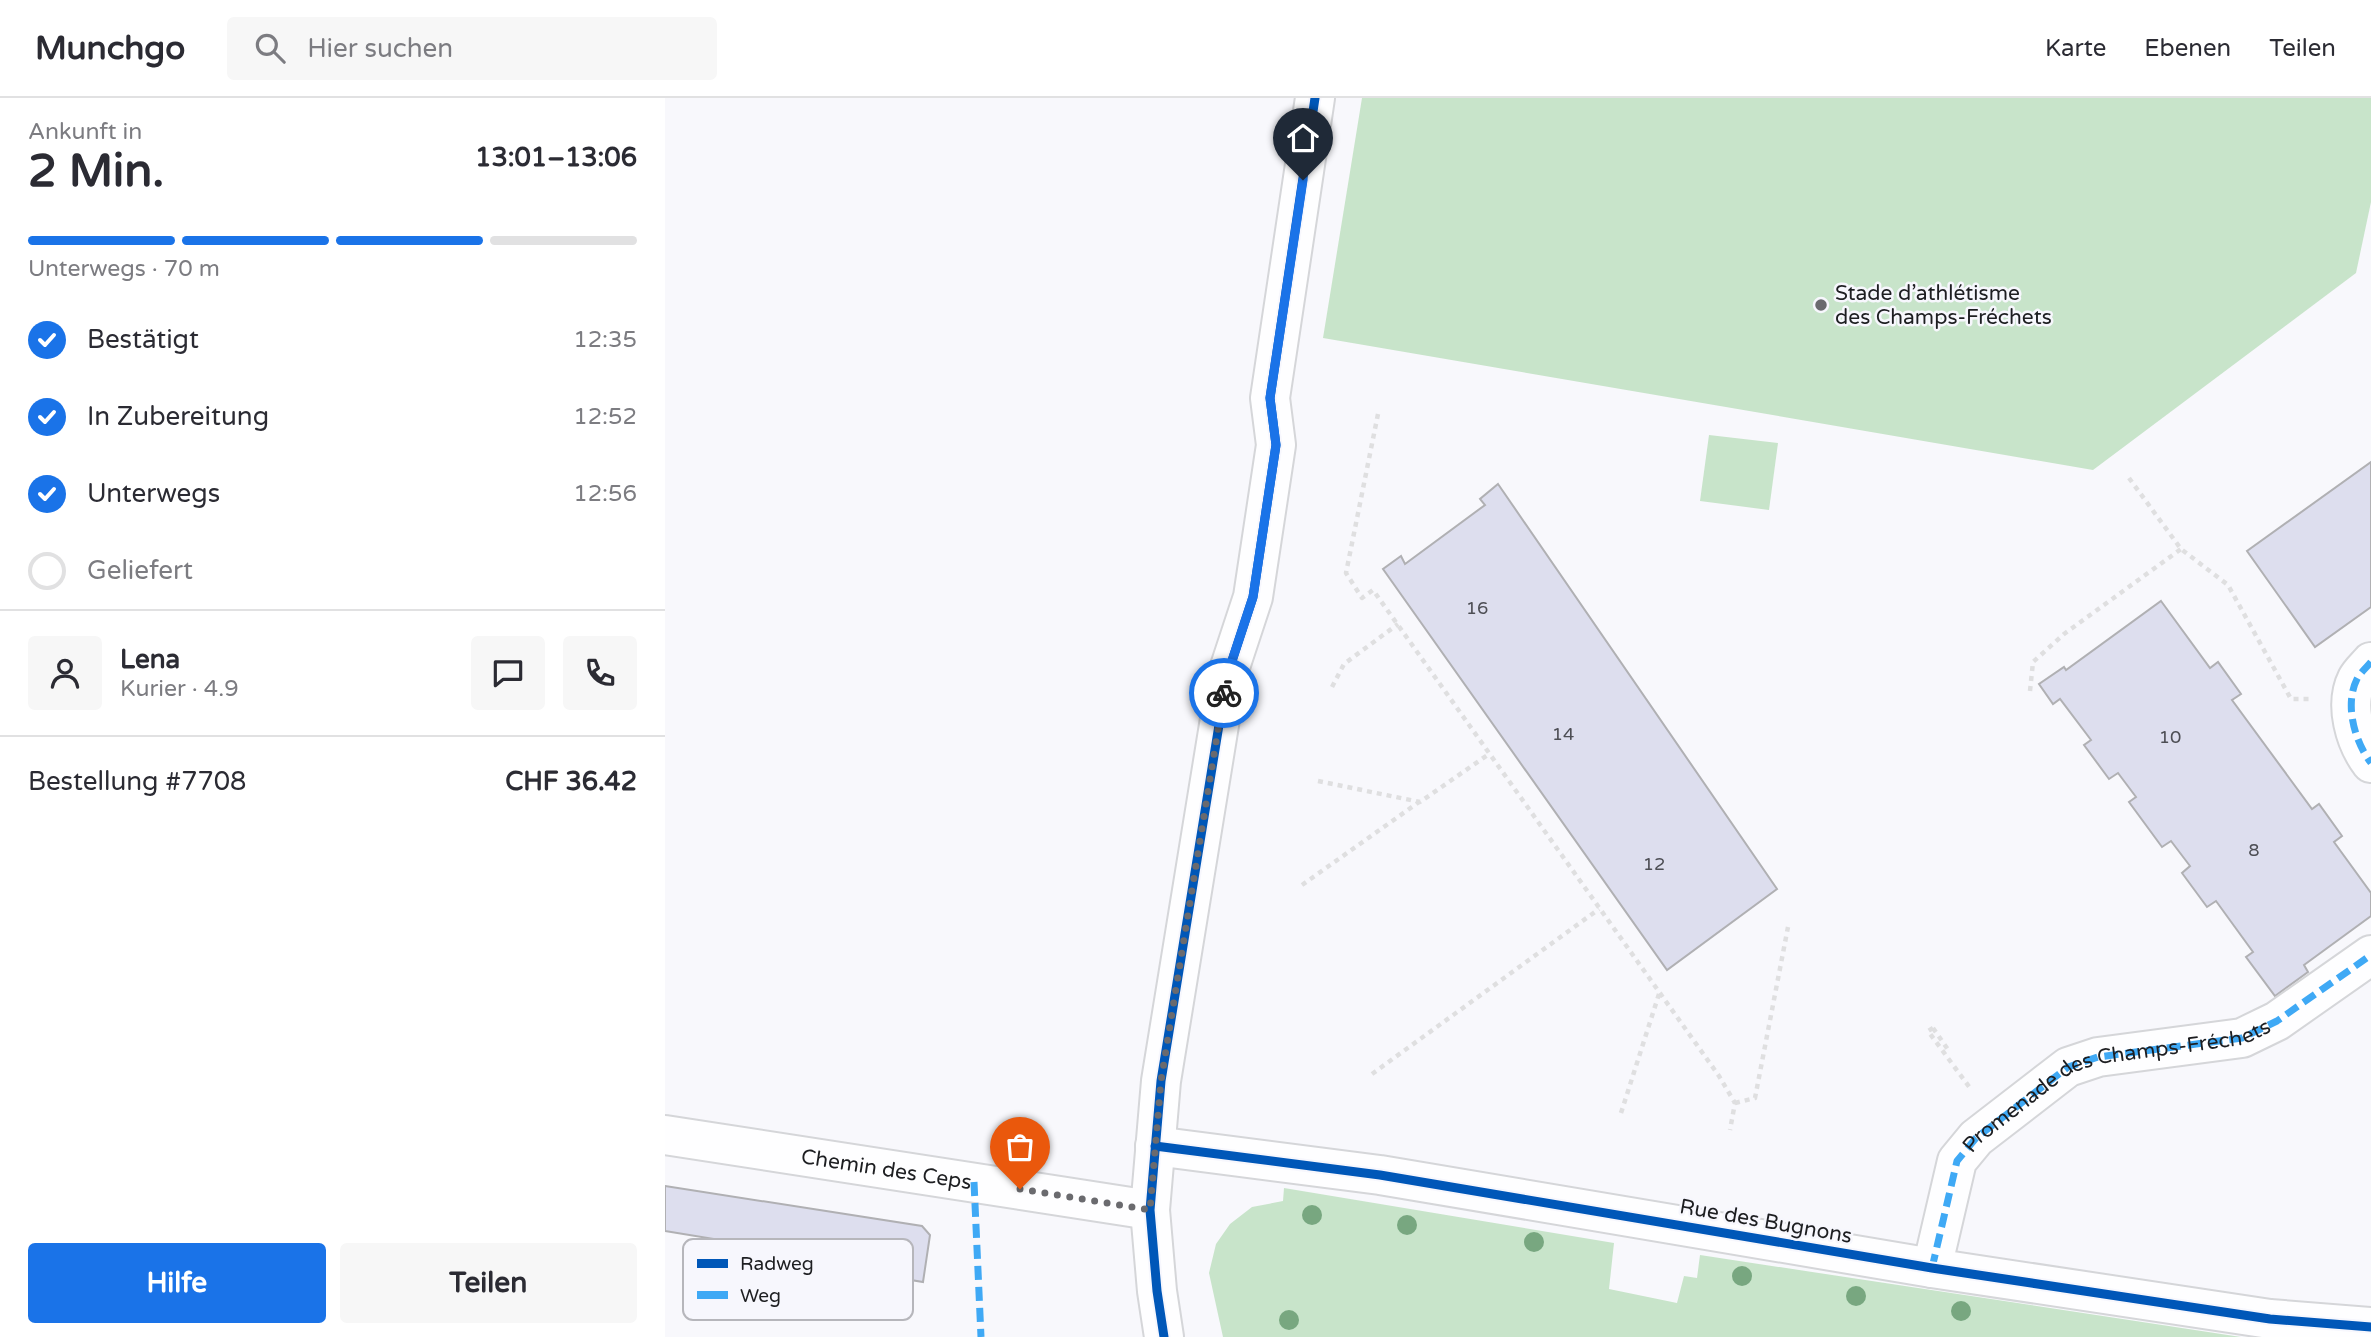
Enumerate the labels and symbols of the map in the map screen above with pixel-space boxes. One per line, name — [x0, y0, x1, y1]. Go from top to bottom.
pin — [1273, 108, 1333, 180]
place label: Stade d’athlétisme des Champs-Fréchets — [1835, 281, 2052, 330]
marker: Stade d’athlétisme des Champs-Fréchets — [1813, 297, 1829, 313]
house number: 16 — [1466, 597, 1488, 619]
courier — [1189, 658, 1259, 728]
house number: 14 — [1552, 723, 1574, 745]
house number: 10 — [2159, 726, 2181, 748]
house number: 8 — [2248, 839, 2260, 861]
house number: 12 — [1643, 853, 1665, 875]
street label: Promenade des Champs-Fréchets — [1957, 1014, 2275, 1158]
pin — [990, 1117, 1050, 1189]
street label: Chemin des Ceps — [799, 1144, 973, 1195]
street label: Rue des Bugnons — [1678, 1194, 1854, 1249]
legend — [683, 1239, 913, 1320]
text: Radweg — [740, 1253, 814, 1275]
text: Weg — [740, 1285, 781, 1307]

